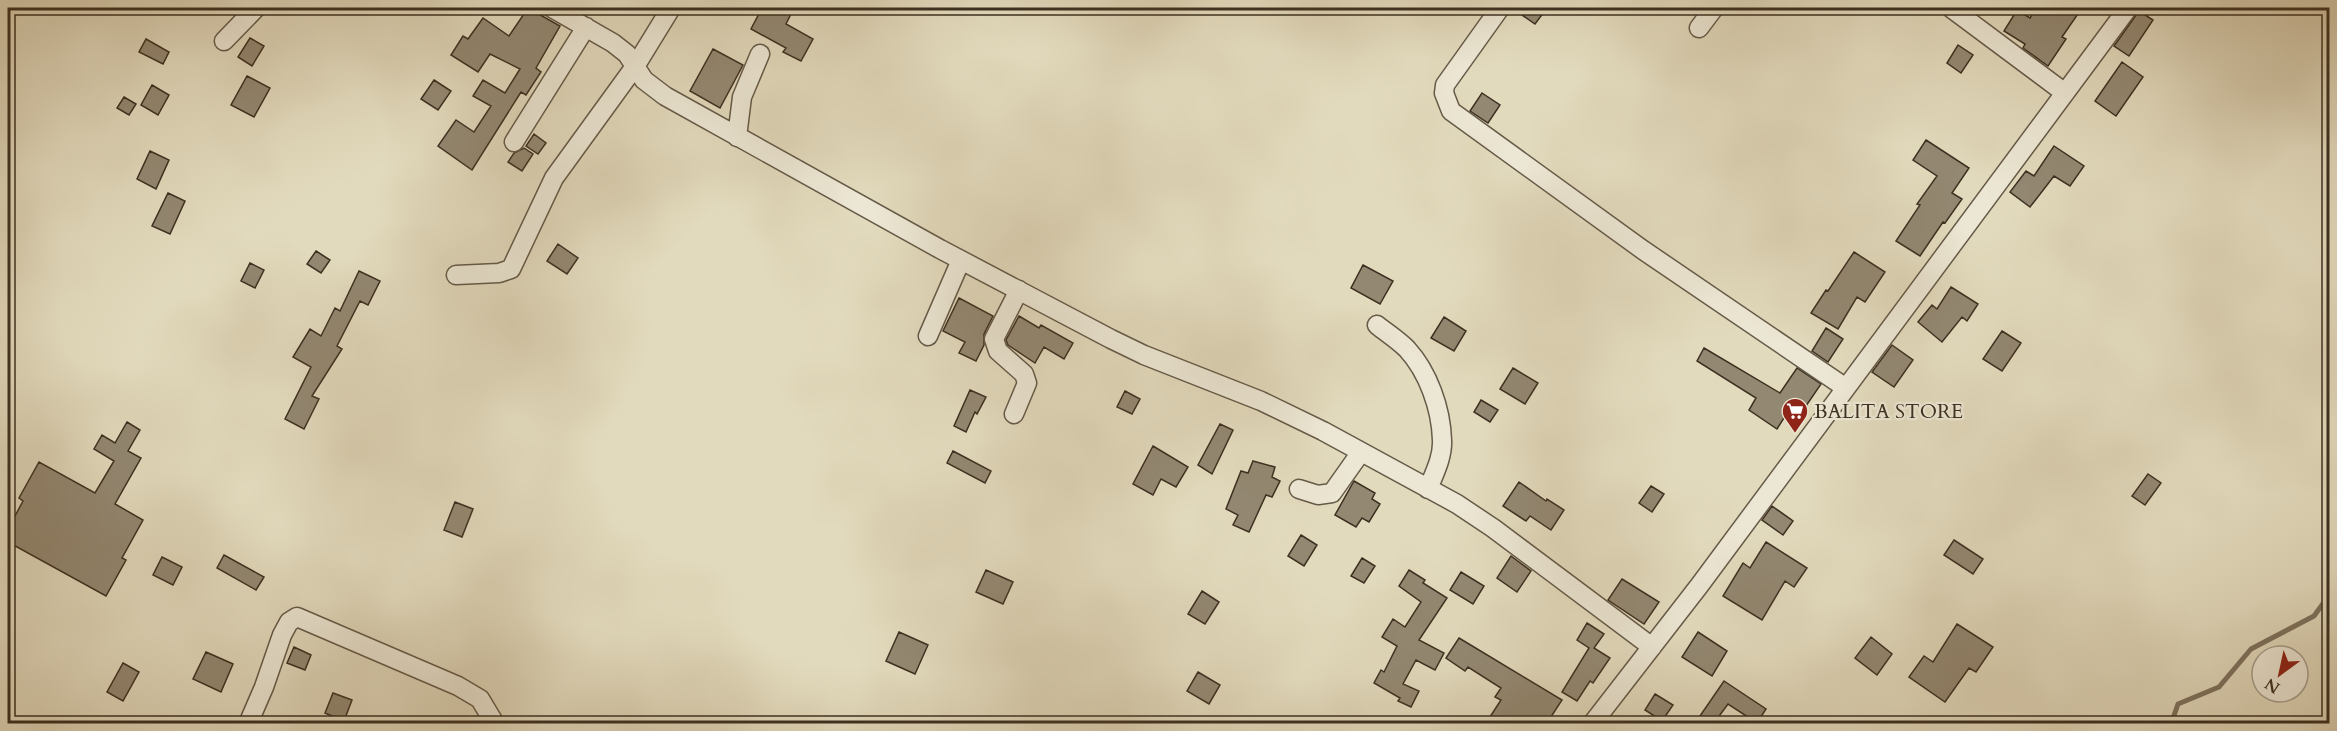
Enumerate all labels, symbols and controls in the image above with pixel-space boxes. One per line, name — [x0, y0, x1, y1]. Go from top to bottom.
supermarket icon: BALITA STORE — [1780, 396, 1810, 434]
place label: BALITA STORE — [1814, 398, 1963, 425]
north arrow — [2250, 644, 2310, 704]
text: N — [2260, 673, 2284, 699]

